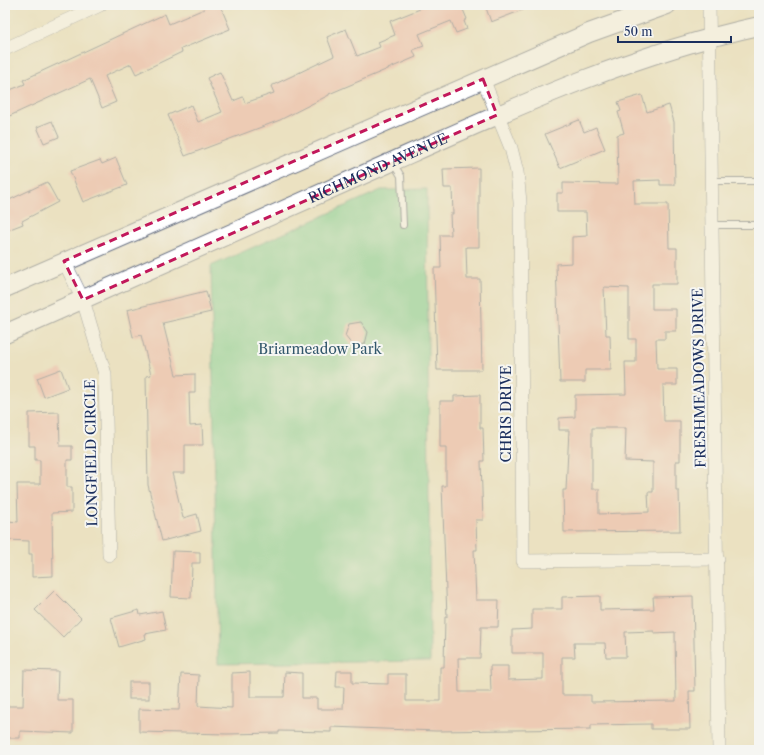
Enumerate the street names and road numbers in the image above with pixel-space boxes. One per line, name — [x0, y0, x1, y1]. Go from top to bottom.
street label: RICHMOND AVENUE — [305, 129, 450, 207]
street label: FRESHMEADOWS DRIVE — [688, 288, 710, 468]
street label: CHRIS DRIVE — [497, 366, 515, 462]
street label: LONGFIELD CIRCLE — [81, 379, 101, 527]

